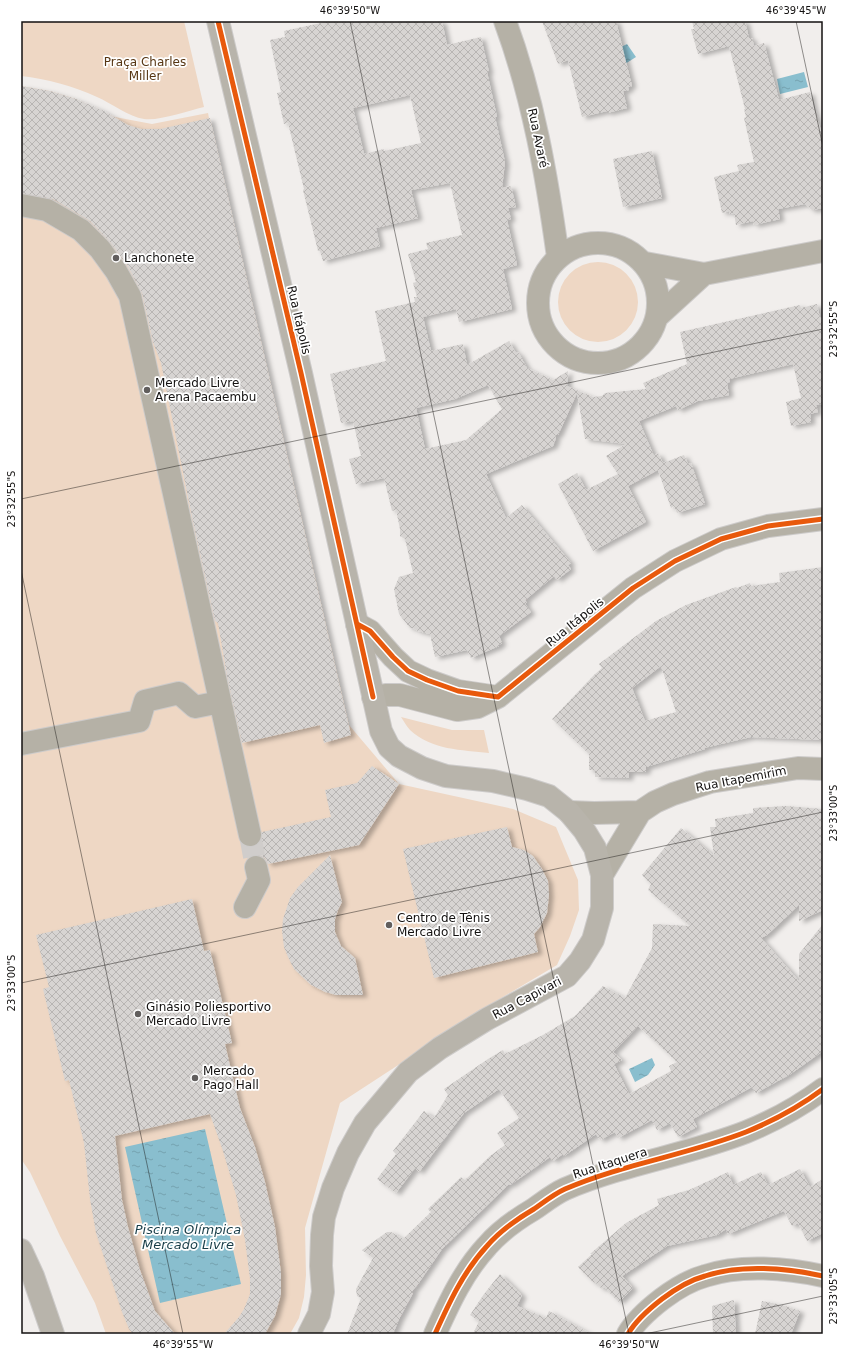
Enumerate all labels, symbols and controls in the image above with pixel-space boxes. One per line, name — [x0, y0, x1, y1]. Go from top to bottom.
text: 46°39'50"W — [320, 5, 380, 16]
text: 46°39'45"W — [766, 5, 826, 16]
park label: Praça Charles Miller — [104, 55, 186, 83]
street label: Rua Avaré — [525, 107, 551, 169]
place label: Lanchonete — [124, 251, 194, 265]
marker: Lanchonete — [111, 253, 121, 263]
street label: Rua Itápolis — [284, 284, 314, 356]
text: 23°32'55"S — [828, 301, 839, 357]
place label: Mercado Livre Arena Pacaembu — [155, 376, 256, 404]
marker: Mercado Livre Arena Pacaembu — [142, 385, 152, 395]
text: 23°32'55"S — [6, 471, 17, 527]
street label: Rua Itápolis — [543, 595, 607, 649]
street label: Rua Itapemirim — [694, 763, 788, 795]
text: 23°33'00"S — [828, 785, 839, 841]
place label: Centro de Tênis Mercado Livre — [397, 911, 490, 939]
marker: Centro de Tênis Mercado Livre — [384, 920, 394, 930]
text: 23°33'00"S — [6, 955, 17, 1011]
street label: Rua Capivari — [490, 974, 564, 1022]
place label: Ginásio Poliesportivo Mercado Livre — [146, 1000, 271, 1028]
marker: Ginásio Poliesportivo Mercado Livre — [133, 1009, 143, 1019]
place label: Mercado Pago Hall — [203, 1064, 259, 1092]
marker: Mercado Pago Hall — [190, 1073, 200, 1083]
street label: Rua Itaquera — [571, 1144, 649, 1182]
water label: Piscina Olímpica Mercado Livre — [135, 1222, 241, 1252]
text: 23°33'05"S — [828, 1268, 839, 1324]
text: 46°39'55"W — [153, 1339, 213, 1350]
text: 46°39'50"W — [599, 1339, 659, 1350]

